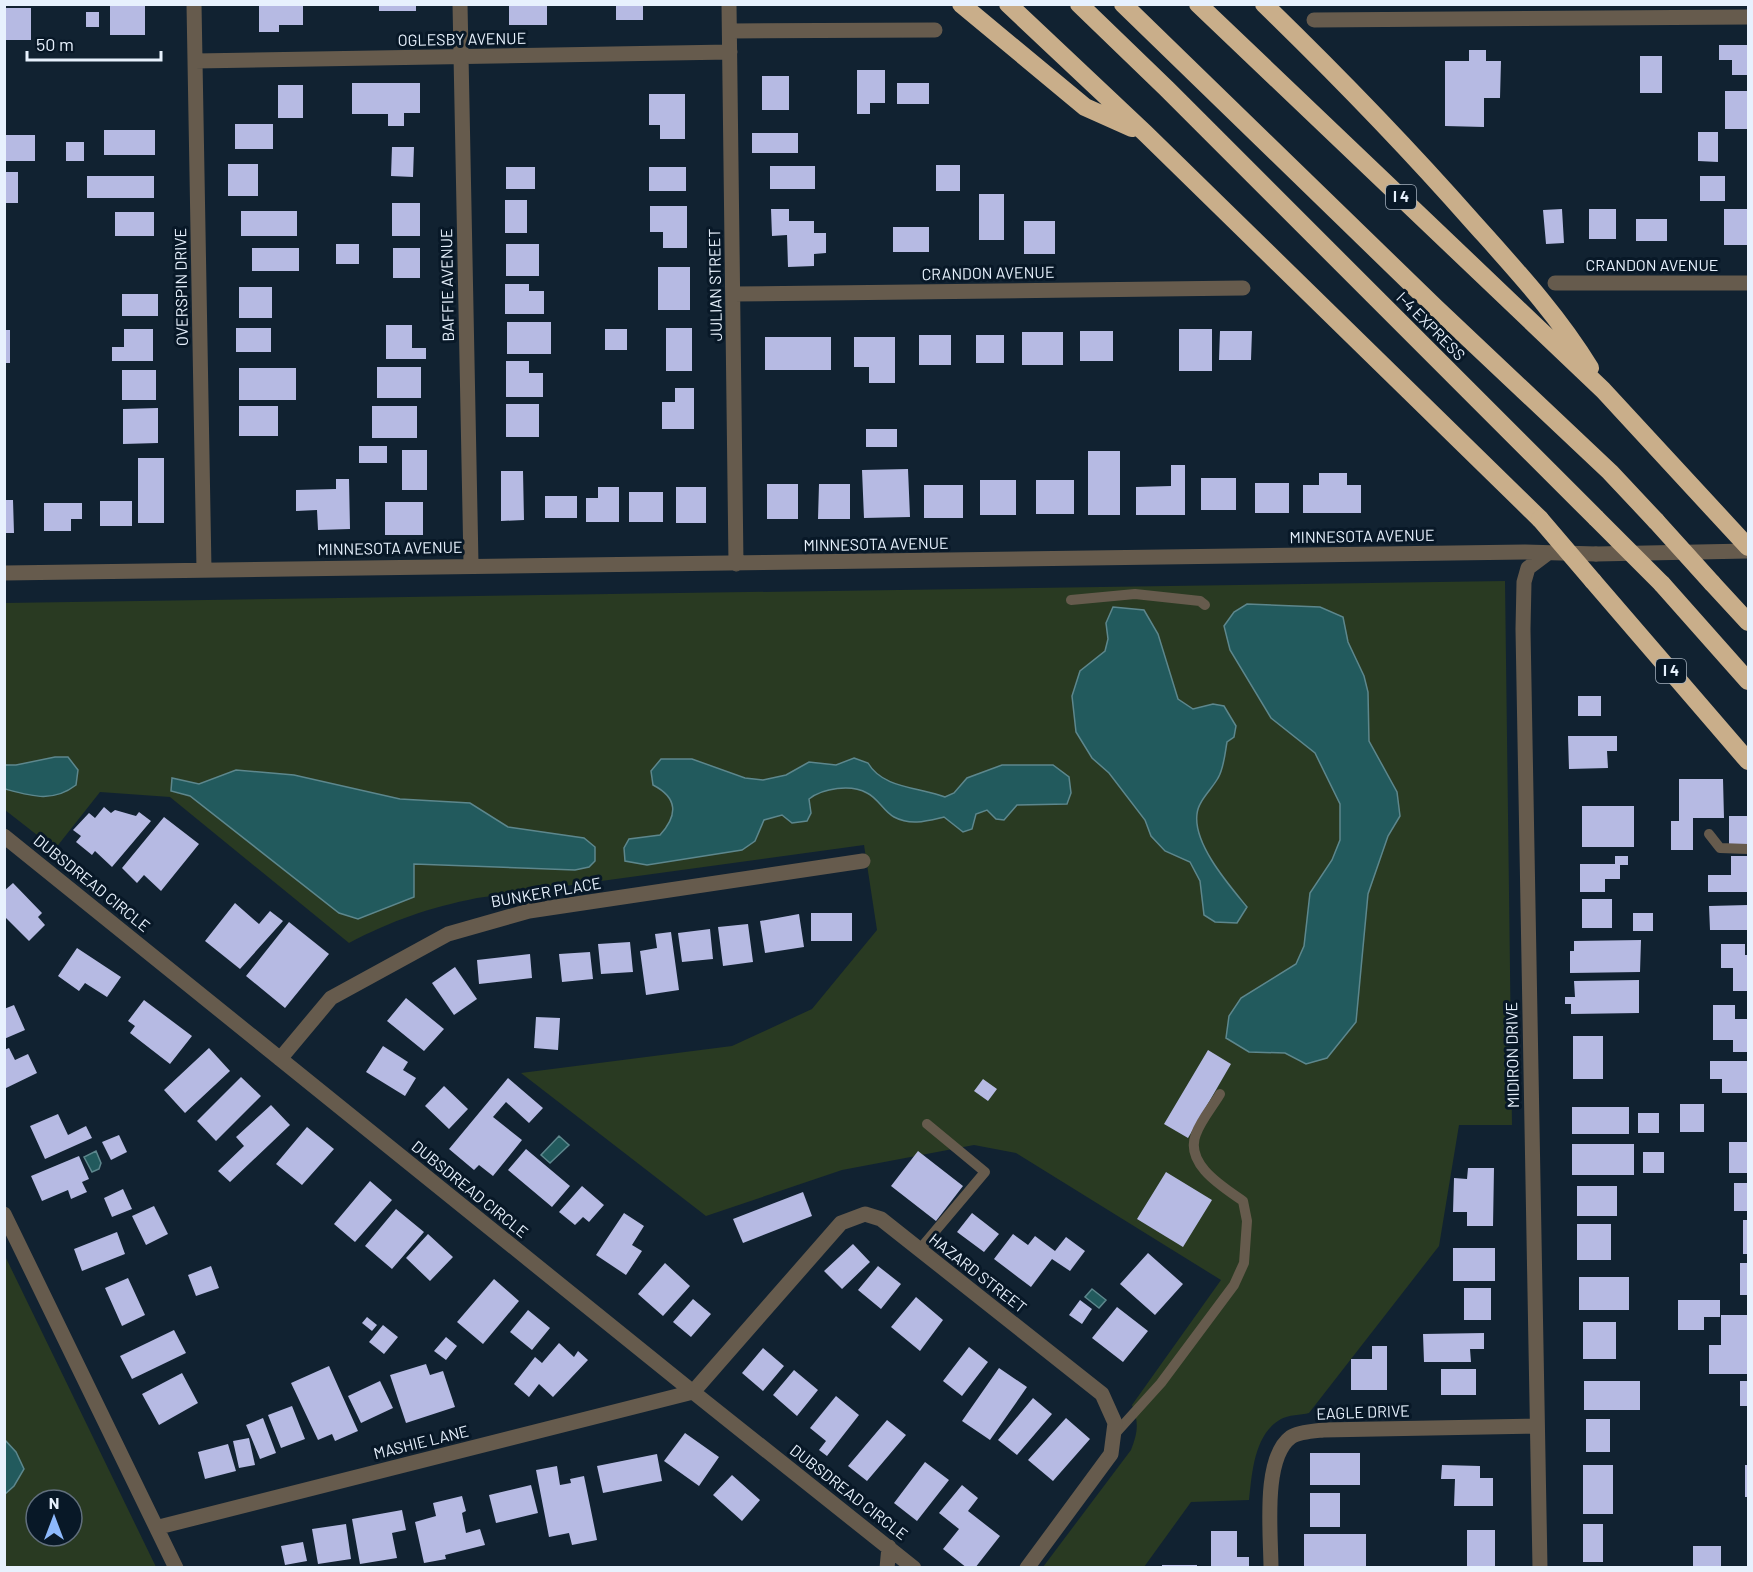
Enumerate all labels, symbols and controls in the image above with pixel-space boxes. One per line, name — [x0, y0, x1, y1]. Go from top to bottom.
scale bar — [27, 24, 160, 62]
street label: OGLESBY AVENUE — [398, 28, 526, 49]
text: 50 m — [36, 33, 74, 55]
road number: I 4 — [1386, 185, 1416, 209]
street label: OVERSPIN DRIVE — [170, 228, 191, 346]
street label: BAFFIE AVENUE — [436, 228, 457, 342]
street label: JULIAN STREET — [704, 228, 725, 342]
street label: CRANDON AVENUE — [1586, 255, 1718, 274]
street label: CRANDON AVENUE — [921, 262, 1055, 283]
street label: I-4 EXPRESS — [1393, 287, 1470, 364]
street label: MINNESOTA AVENUE — [1289, 525, 1435, 546]
street label: MINNESOTA AVENUE — [803, 533, 949, 554]
street label: MINNESOTA AVENUE — [317, 537, 463, 558]
road number: I 4 — [1656, 659, 1686, 683]
street label: DUBSDREAD CIRCLE — [30, 830, 154, 935]
street label: BUNKER PLACE — [489, 872, 603, 911]
street label: MIDIRON DRIVE — [1501, 1002, 1522, 1108]
street label: DUBSDREAD CIRCLE — [408, 1136, 532, 1241]
street label: HAZARD STREET — [926, 1229, 1031, 1317]
street label: EAGLE DRIVE — [1316, 1400, 1410, 1423]
street label: MASHIE LANE — [371, 1421, 470, 1462]
street label: DUBSDREAD CIRCLE — [787, 1440, 912, 1543]
north arrow — [24, 1488, 84, 1548]
text: N — [49, 1493, 59, 1512]

